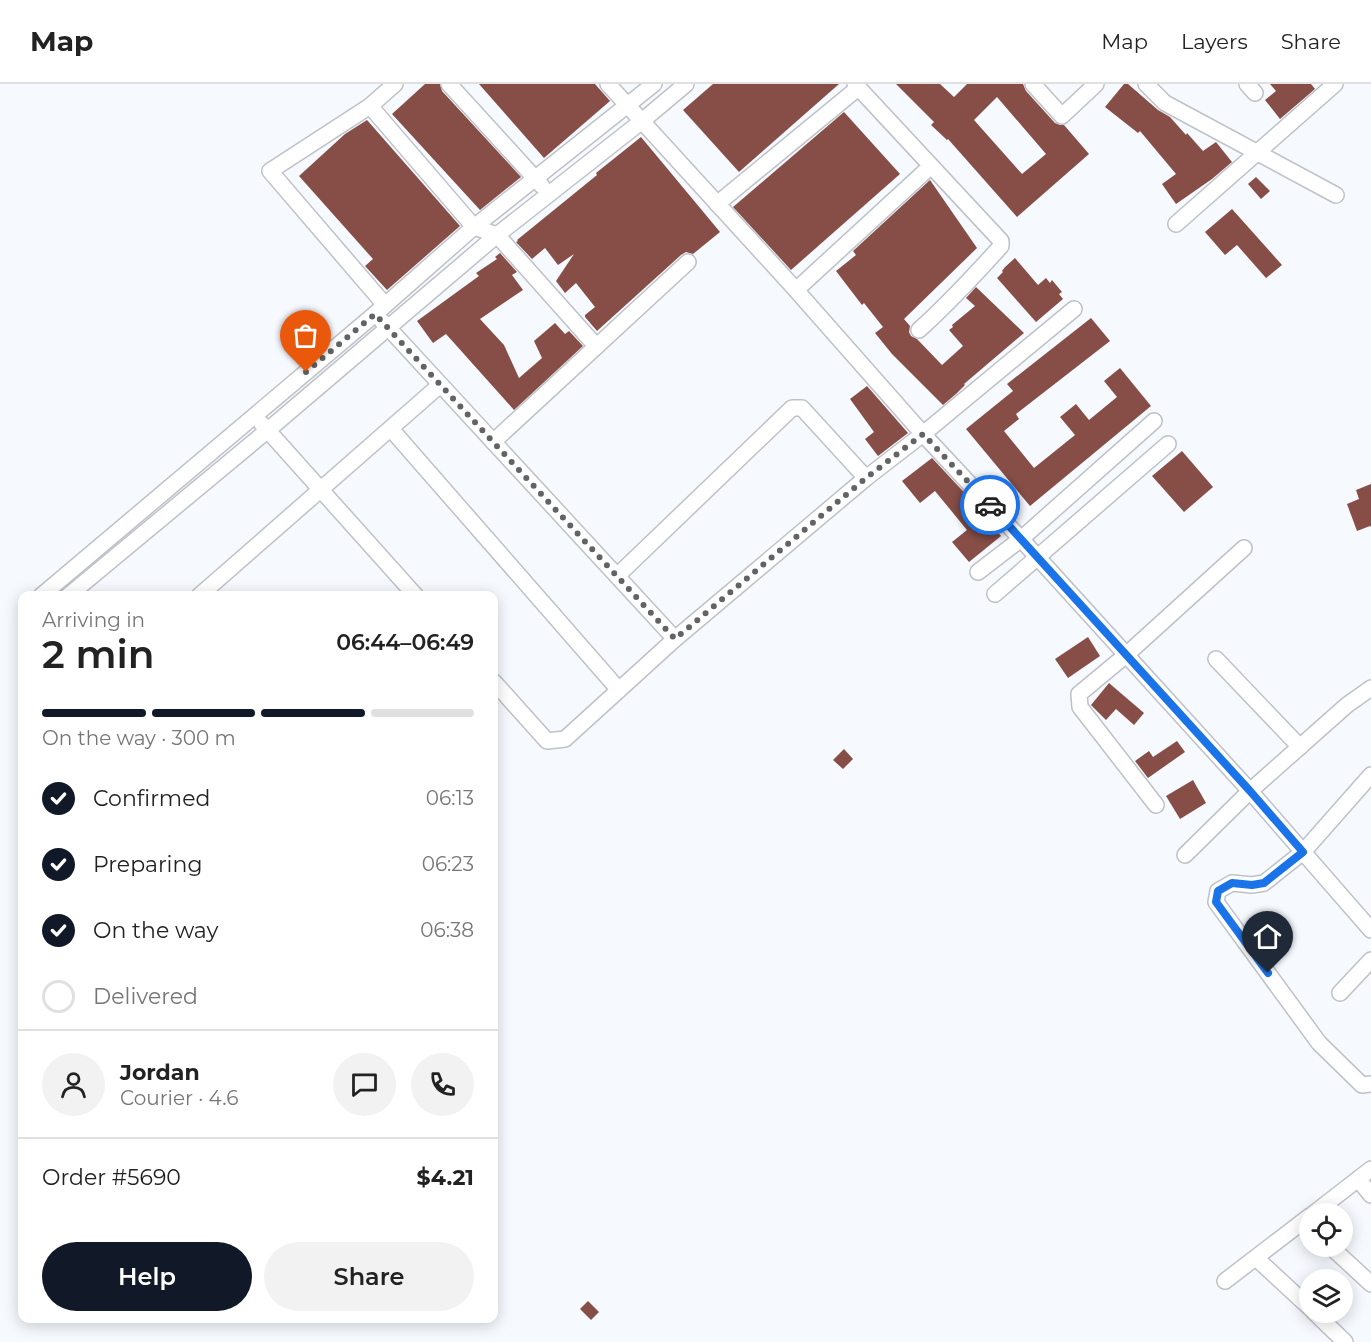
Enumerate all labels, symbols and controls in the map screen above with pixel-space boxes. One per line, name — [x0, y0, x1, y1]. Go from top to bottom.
text: Map — [30, 24, 93, 58]
text: Map — [1101, 29, 1148, 54]
text: Layers — [1181, 29, 1248, 54]
text: Share — [1281, 29, 1341, 54]
pin — [280, 310, 331, 372]
icon: bag — [289, 319, 322, 352]
courier — [960, 475, 1020, 535]
icon: car — [974, 489, 1007, 522]
text: Arriving in — [42, 608, 145, 632]
text: 06:44–06:49 — [336, 629, 474, 656]
text: 2 min — [42, 630, 155, 678]
text: On the way · 300 m — [42, 726, 236, 750]
icon: check — [42, 782, 75, 815]
text: Confirmed — [93, 785, 210, 812]
text: 06:13 — [426, 786, 474, 810]
icon: check — [42, 848, 75, 881]
text: Preparing — [93, 851, 202, 878]
text: 06:23 — [422, 852, 474, 876]
pin — [1242, 911, 1293, 973]
icon: check — [42, 914, 75, 947]
text: On the way — [93, 917, 218, 944]
text: 06:38 — [420, 918, 474, 942]
icon: home — [1251, 920, 1284, 953]
text: Delivered — [93, 983, 198, 1010]
button: person — [42, 1053, 105, 1116]
button: chat — [333, 1053, 396, 1116]
button: phone — [411, 1053, 474, 1116]
text: Jordan — [120, 1059, 200, 1086]
text: Courier · 4.6 — [120, 1086, 238, 1110]
text: Order #5690 — [42, 1164, 181, 1191]
text: $4.21 — [417, 1164, 474, 1191]
map controls — [1299, 1203, 1353, 1323]
button: locate — [1299, 1203, 1353, 1257]
button: Help — [42, 1242, 252, 1311]
button: Share — [264, 1242, 474, 1311]
button: layers — [1299, 1269, 1353, 1323]

